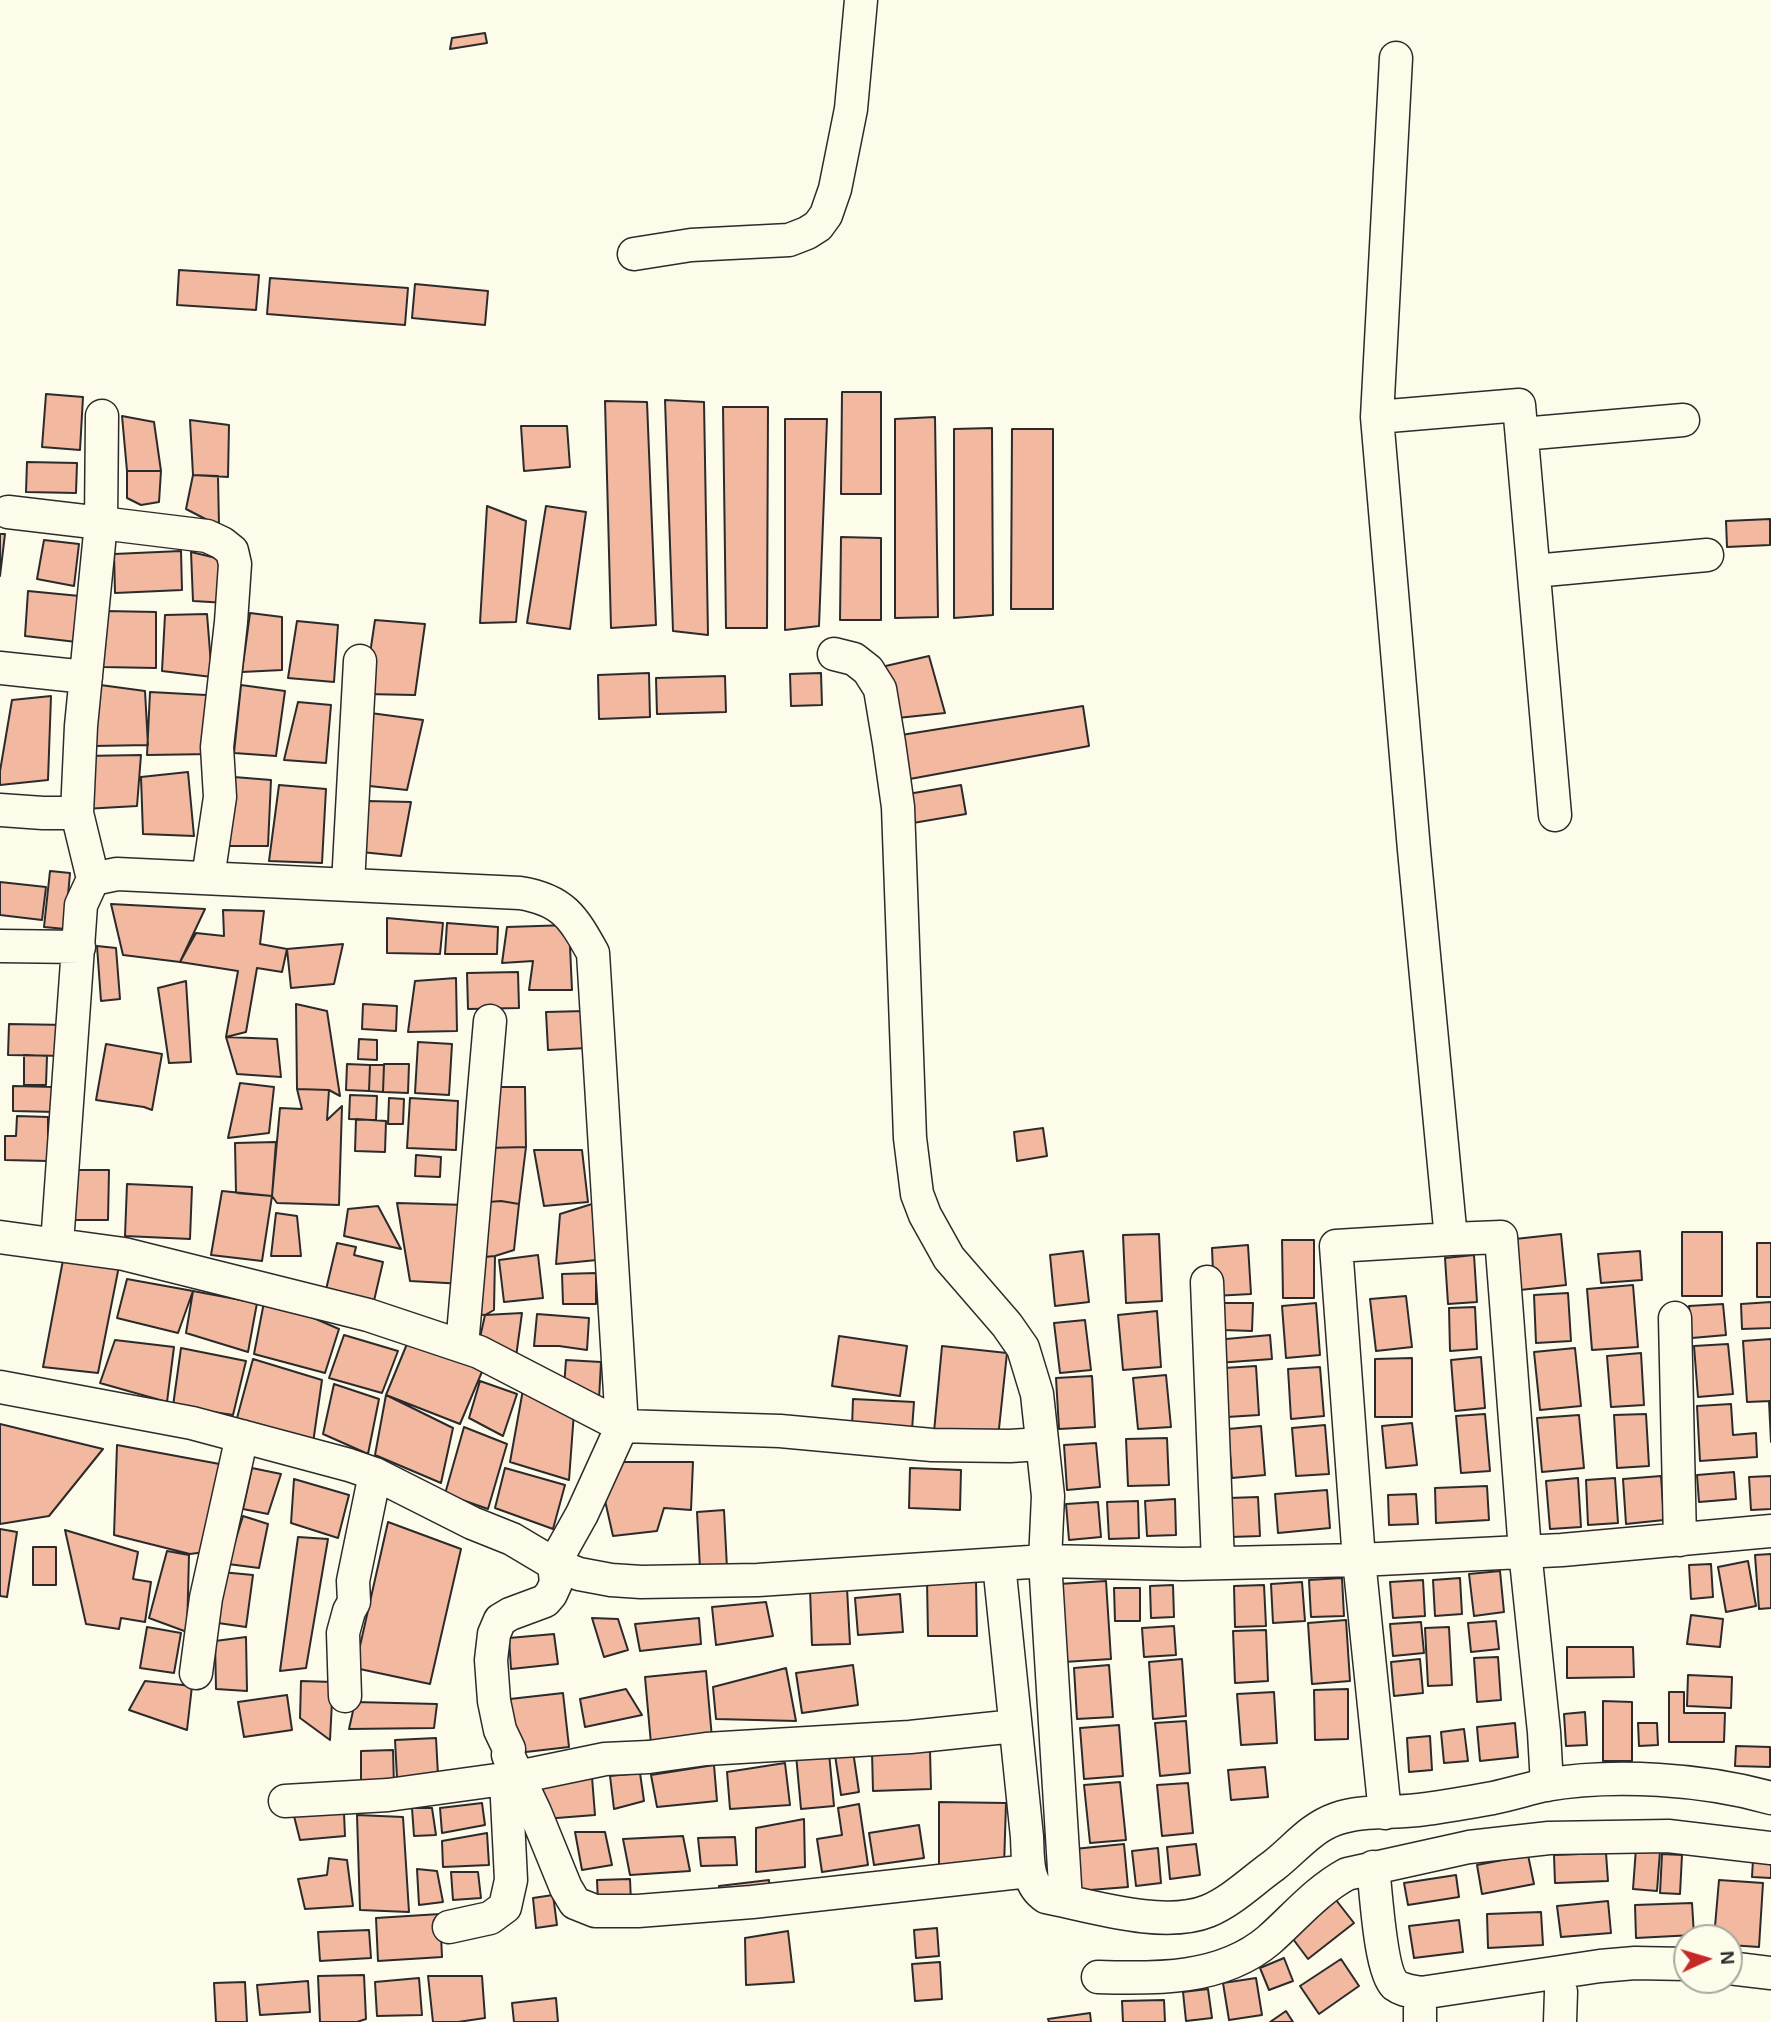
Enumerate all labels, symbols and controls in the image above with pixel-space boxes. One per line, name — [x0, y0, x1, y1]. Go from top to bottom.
north arrow — [1673, 1924, 1743, 1994]
text: N — [1716, 1950, 1738, 1965]

